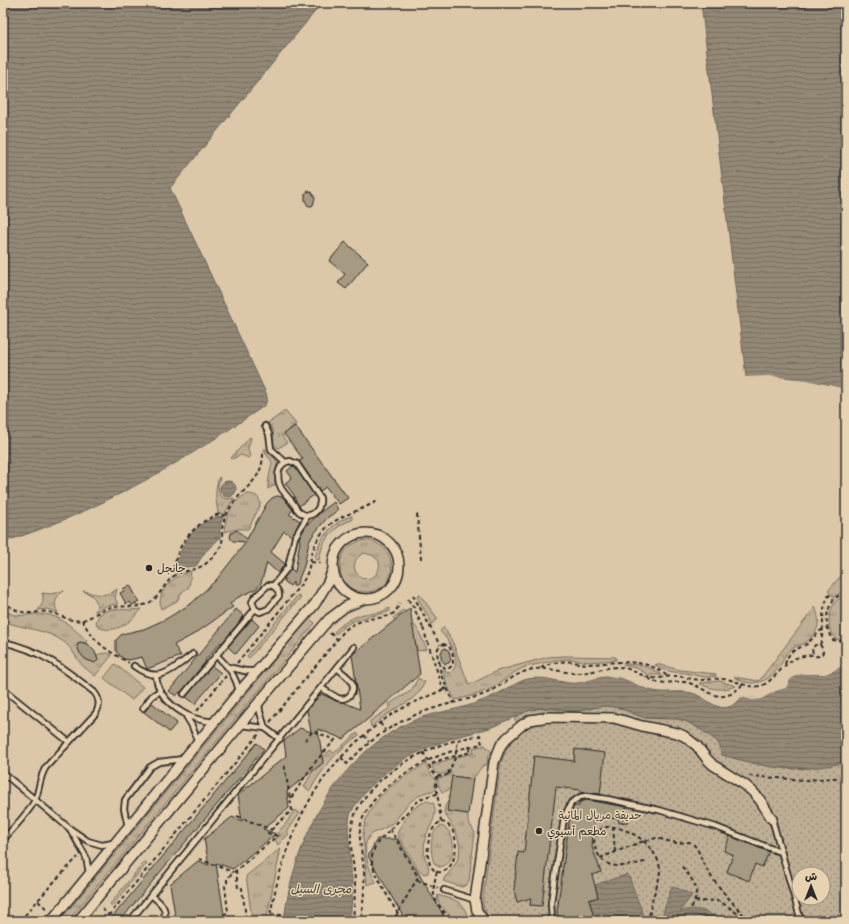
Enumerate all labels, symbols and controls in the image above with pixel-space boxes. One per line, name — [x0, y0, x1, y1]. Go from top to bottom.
place label: جانجل — [157, 562, 186, 575]
marker: جانجل — [144, 563, 154, 573]
park label: حديقة مريال المائية — [558, 809, 642, 822]
place label: مطعم أسيوي — [547, 825, 606, 840]
marker: مطعم أسيوي — [534, 826, 544, 836]
north arrow — [791, 866, 831, 906]
text: ش — [805, 870, 817, 883]
water label: مجرى السيل — [290, 882, 352, 896]

